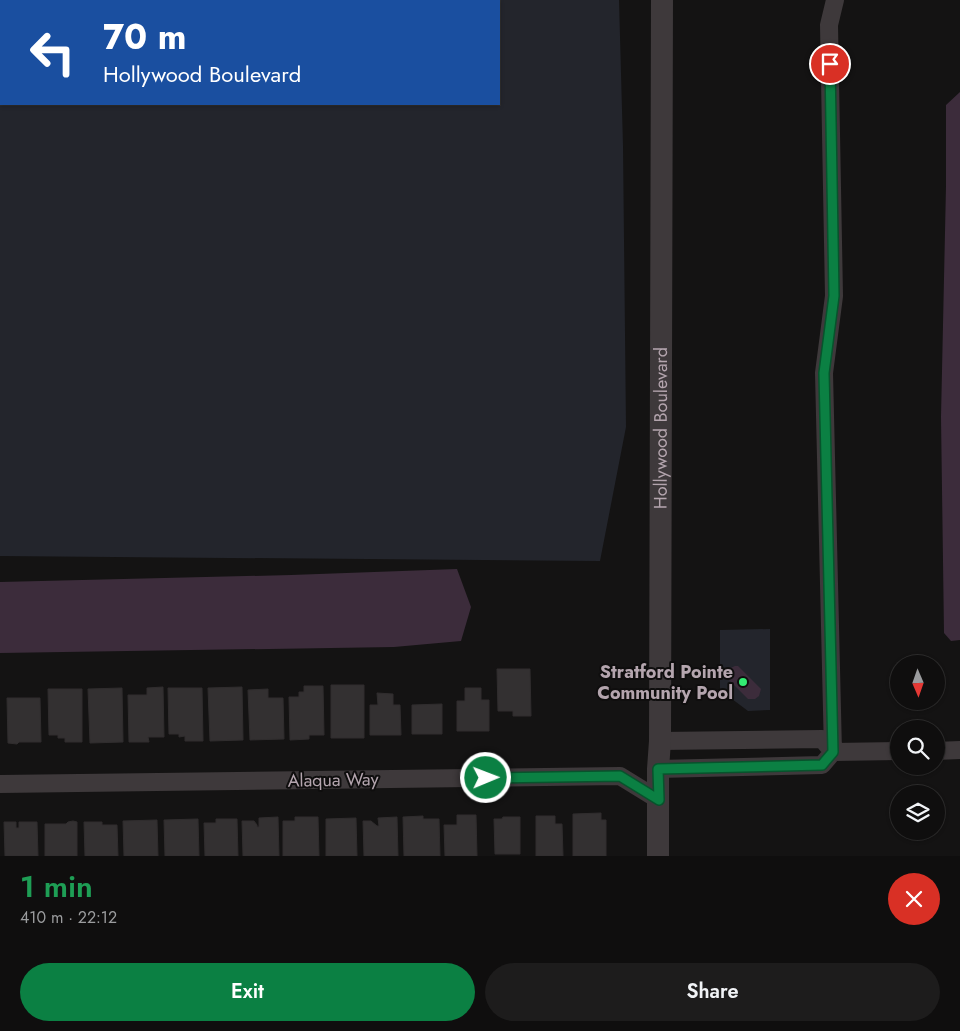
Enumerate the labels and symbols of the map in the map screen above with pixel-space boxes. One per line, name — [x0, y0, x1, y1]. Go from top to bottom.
pin — [809, 43, 851, 85]
street label: Hollywood Boulevard — [648, 347, 674, 509]
north arrow — [890, 655, 945, 710]
place label: Stratford Pointe Community Pool — [597, 659, 733, 706]
marker: Stratford Pointe Community Pool — [737, 676, 749, 688]
position arrow — [459, 751, 511, 803]
street label: Alaqua Way — [287, 766, 379, 794]

